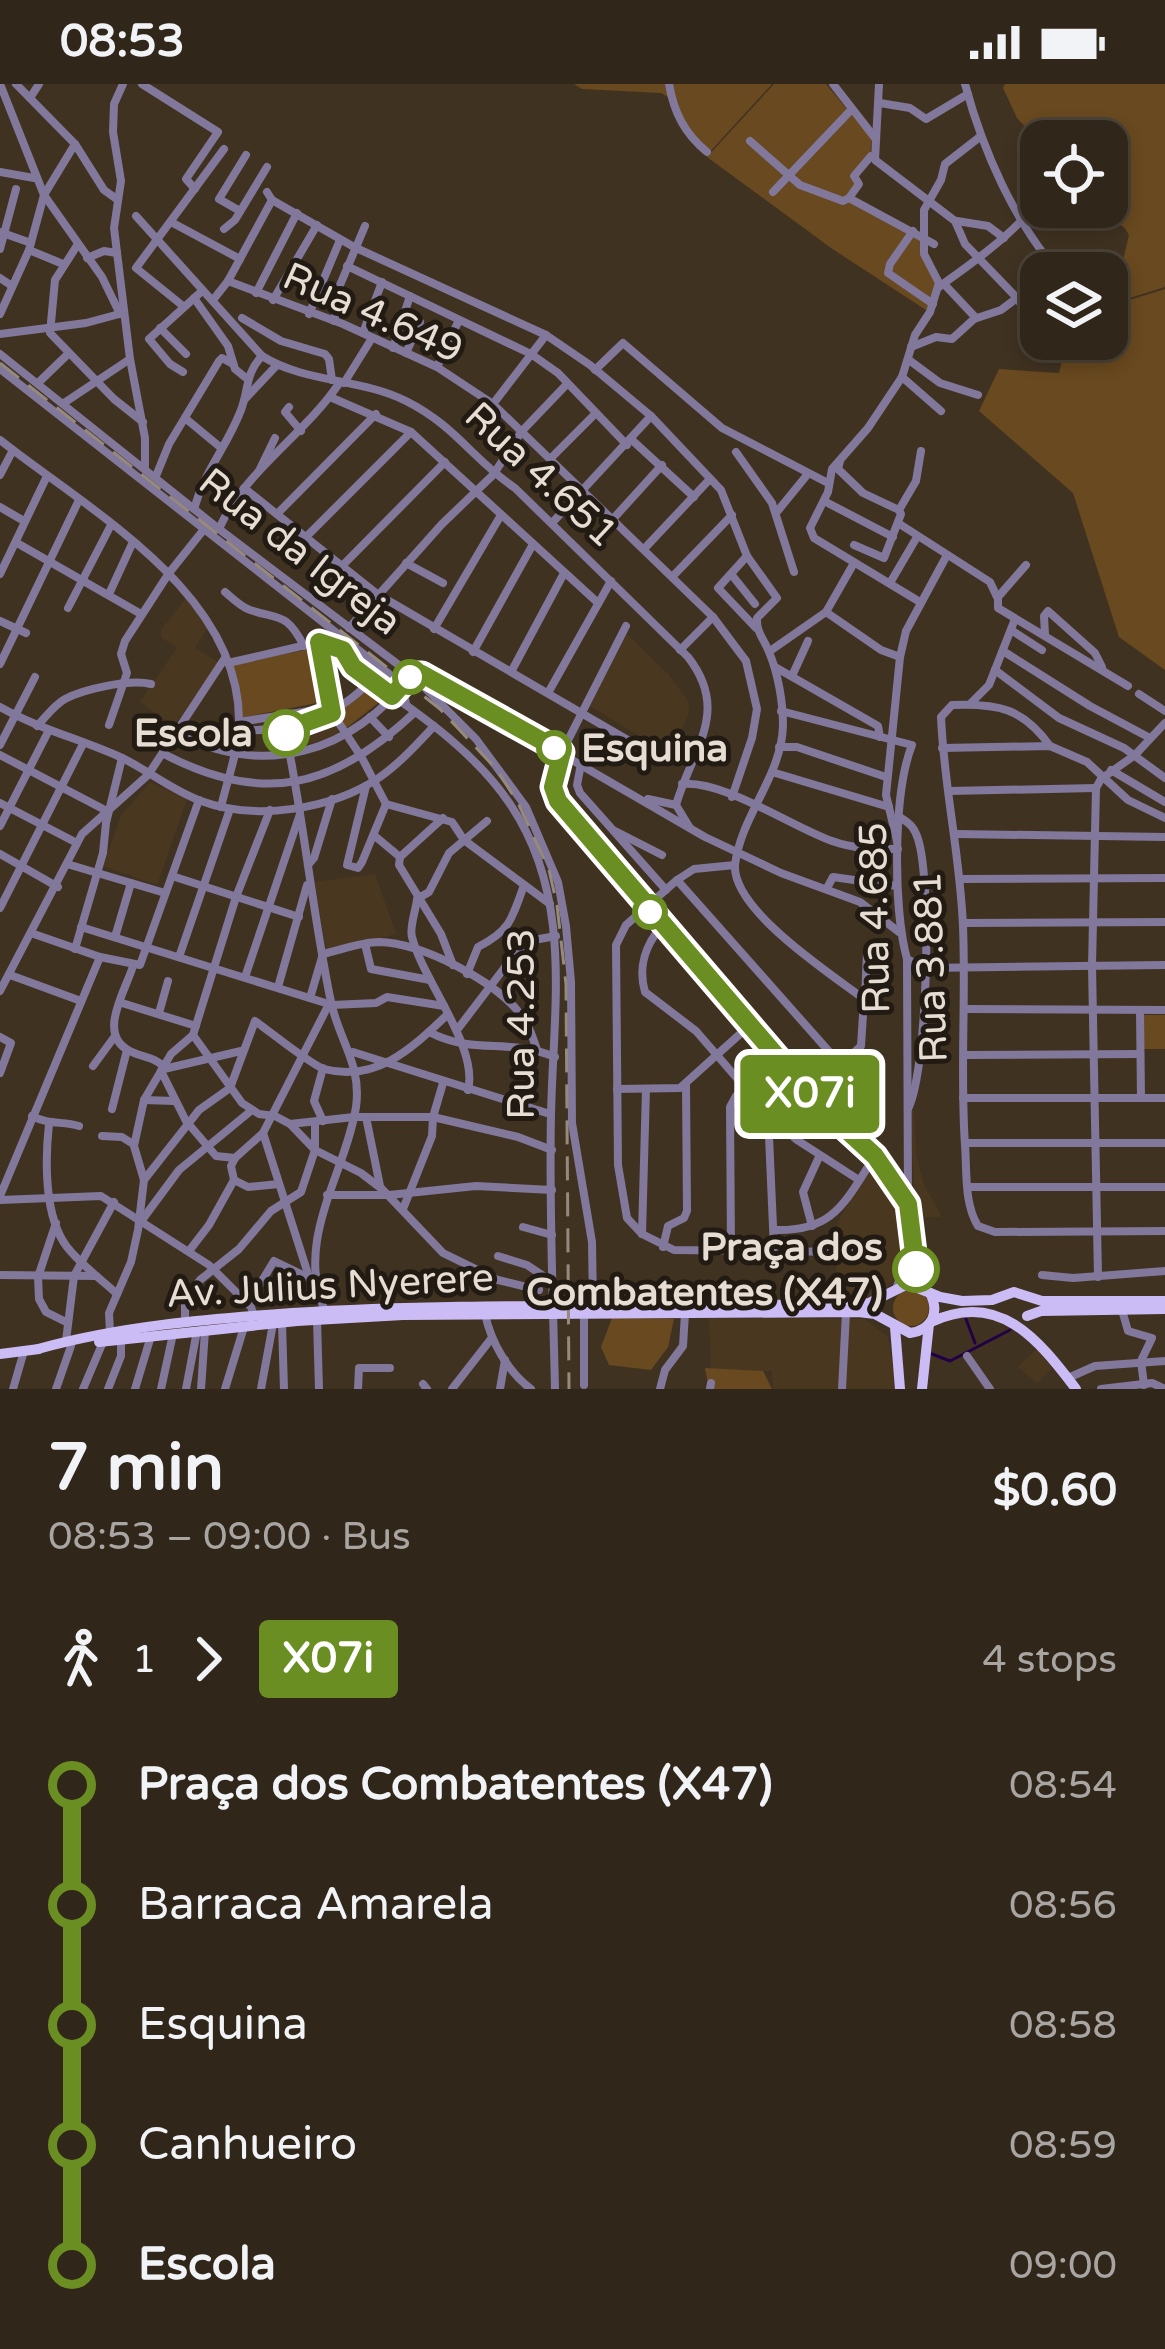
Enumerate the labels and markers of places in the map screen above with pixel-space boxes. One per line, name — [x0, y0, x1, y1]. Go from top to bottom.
unlabelled marker — [394, 661, 426, 693]
place label: Escola — [134, 710, 253, 757]
marker: Escola — [264, 711, 308, 755]
place label: Esquina — [581, 725, 728, 772]
marker: Esquina — [538, 732, 570, 764]
unlabelled marker — [634, 896, 666, 928]
place label: Praça dos Combatentes (X47) — [526, 1224, 883, 1316]
marker: Praça dos Combatentes (X47) — [894, 1247, 938, 1291]

